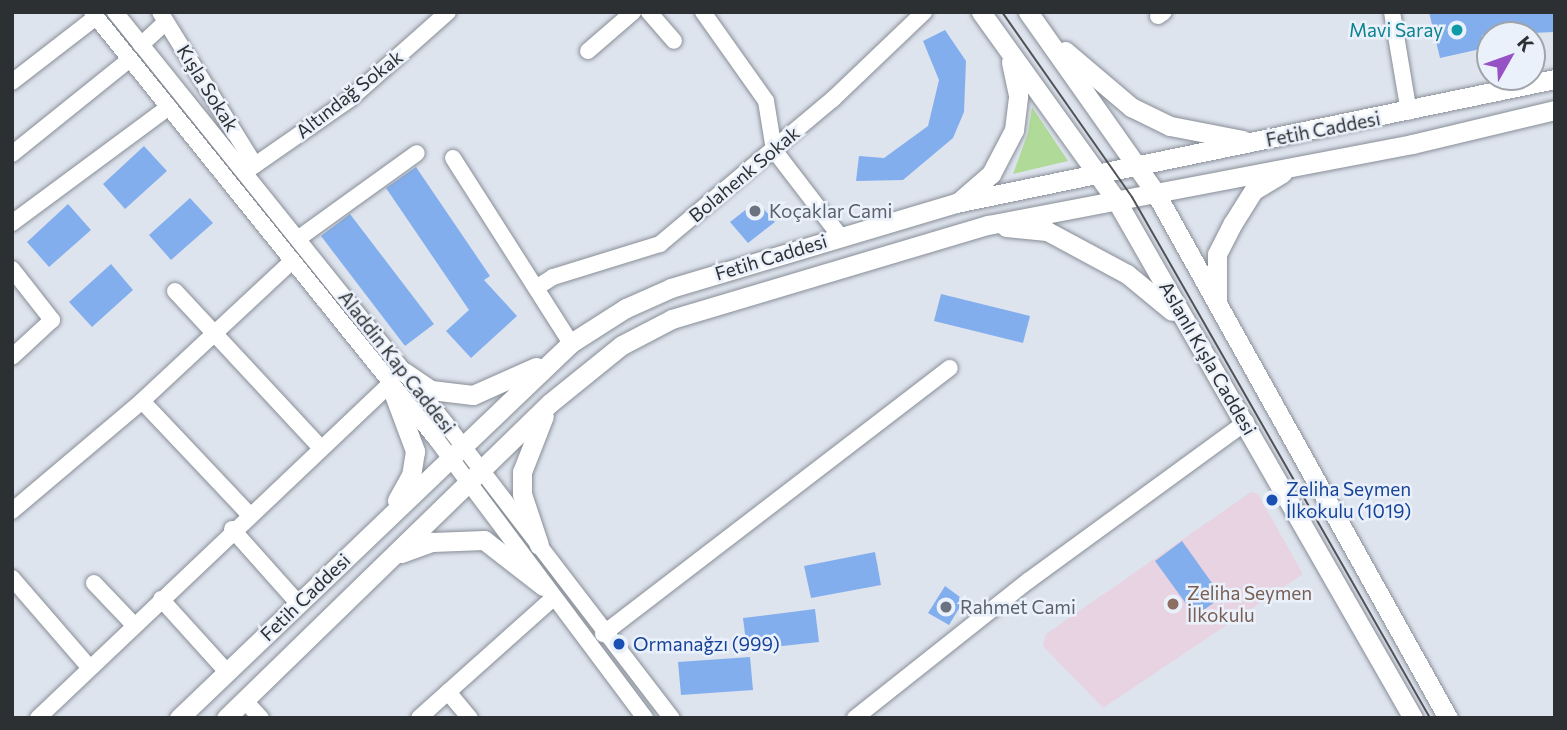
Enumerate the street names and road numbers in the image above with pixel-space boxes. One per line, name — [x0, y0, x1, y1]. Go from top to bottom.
street label: Kışla Sokak — [172, 41, 244, 135]
street label: Altındağ Sokak — [291, 45, 407, 143]
street label: Fetih Caddesi — [1264, 107, 1382, 151]
street label: Bolahenk Sokak — [684, 121, 804, 227]
street label: Fetih Caddesi — [712, 229, 830, 285]
street label: Aslanlı Kışla Caddesi — [1155, 277, 1261, 439]
street label: Aladdin Kap Caddesi — [334, 286, 460, 438]
street label: Fetih Caddesi — [255, 549, 355, 645]

